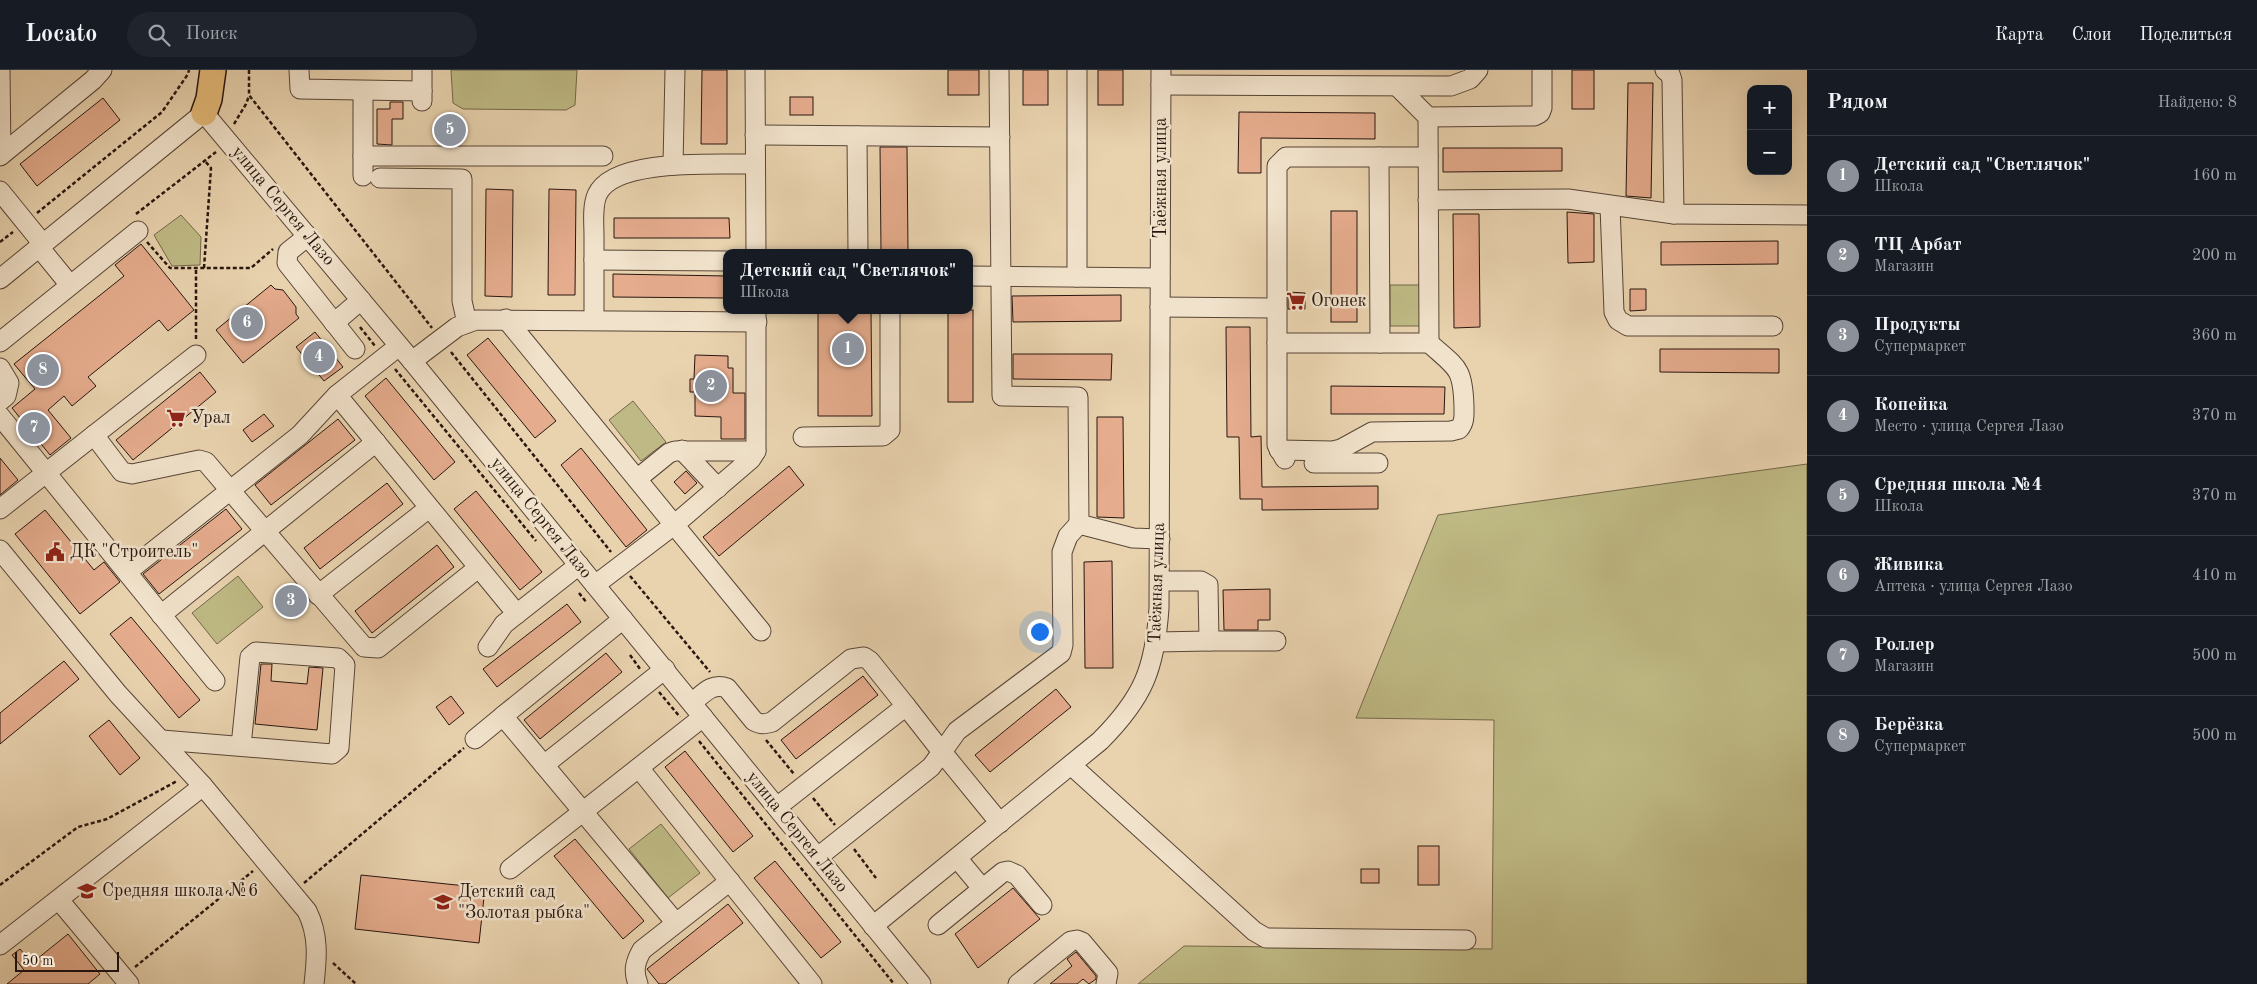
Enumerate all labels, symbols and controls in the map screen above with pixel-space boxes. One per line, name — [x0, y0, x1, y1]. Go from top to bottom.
search box — [127, 12, 477, 57]
icon: search — [145, 21, 173, 49]
text: Locato — [25, 23, 97, 47]
text: Поиск — [185, 25, 238, 44]
text: Карта — [1995, 26, 2044, 44]
text: Слои — [2072, 26, 2111, 44]
text: Поделиться — [2139, 26, 2232, 44]
map controls — [1747, 85, 1792, 175]
button: + — [1747, 85, 1792, 130]
text: Рядом — [1827, 92, 1888, 113]
text: Найдено: 8 — [2158, 95, 2237, 111]
pin: 5 — [434, 111, 466, 149]
street label: Таёжная улица — [1152, 117, 1170, 239]
button: − — [1747, 130, 1792, 175]
street label: улица Сергея Лазо — [228, 143, 338, 269]
text: Детский сад "Светлячок" — [1874, 156, 2090, 175]
text: 1 — [1838, 168, 1848, 184]
text: 160 m — [2192, 168, 2237, 184]
text: Школа — [1874, 179, 1924, 195]
text: ТЦ Арбат — [1874, 236, 1962, 255]
text: 2 — [1838, 248, 1848, 264]
text: 200 m — [2192, 248, 2237, 264]
popup — [723, 249, 973, 314]
text: Магазин — [1874, 259, 1934, 275]
text: Детский сад "Светлячок" — [740, 262, 956, 281]
text: Школа — [740, 285, 789, 301]
supermarket icon: Огонек — [1285, 290, 1307, 312]
place label: Огонек — [1311, 292, 1367, 310]
pin: 6 — [231, 304, 263, 342]
text: Продукты — [1874, 316, 1961, 335]
text: 3 — [1838, 328, 1848, 344]
text: 360 m — [2192, 328, 2237, 344]
pin: 1 — [832, 330, 864, 368]
pin: 4 — [303, 338, 335, 376]
text: Супермаркет — [1874, 339, 1966, 355]
pin: 8 — [27, 351, 59, 389]
pin: 2 — [695, 367, 727, 405]
text: Копейка — [1874, 396, 1948, 415]
supermarket icon: Урал — [165, 407, 187, 429]
text: 4 — [1838, 408, 1848, 424]
text: 370 m — [2192, 408, 2237, 424]
pin: 7 — [18, 409, 50, 447]
place label: Урал — [191, 409, 231, 427]
text: Место · улица Сергея Лазо — [1874, 419, 2064, 435]
street label: улица Сергея Лазо — [487, 454, 595, 582]
text: Средняя школа №4 — [1874, 476, 2043, 495]
text: 5 — [1838, 488, 1848, 504]
text: 370 m — [2192, 488, 2237, 504]
text: Школа — [1874, 499, 1924, 515]
street label: Таёжная улица — [1146, 522, 1168, 644]
public building icon: ДК "Строитель" — [44, 541, 66, 563]
place label: ДК "Строитель" — [70, 543, 198, 561]
text: Живика — [1874, 556, 1944, 575]
text: 6 — [1838, 568, 1848, 584]
text: 410 m — [2192, 568, 2237, 584]
text: Аптека · улица Сергея Лазо — [1874, 579, 2073, 595]
pin: 3 — [275, 582, 307, 620]
your location — [1027, 619, 1053, 645]
text: Роллер — [1874, 636, 1935, 655]
text: 7 — [1838, 648, 1848, 664]
text: 500 m — [2192, 648, 2237, 664]
text: Магазин — [1874, 659, 1934, 675]
text: Берёзка — [1874, 716, 1944, 735]
text: 8 — [1838, 728, 1848, 744]
text: 500 m — [2192, 728, 2237, 744]
text: Супермаркет — [1874, 739, 1966, 755]
street label: улица Сергея Лазо — [743, 768, 851, 896]
school or university icon: Средняя школа №6 — [76, 880, 98, 902]
place label: Средняя школа №6 — [102, 882, 258, 900]
place label: Детский сад "Золотая рыбка" — [458, 883, 590, 922]
school or university icon: Детский сад "Золотая рыбка" — [432, 891, 454, 913]
scale bar — [15, 949, 119, 972]
text: 50 m — [22, 954, 53, 968]

